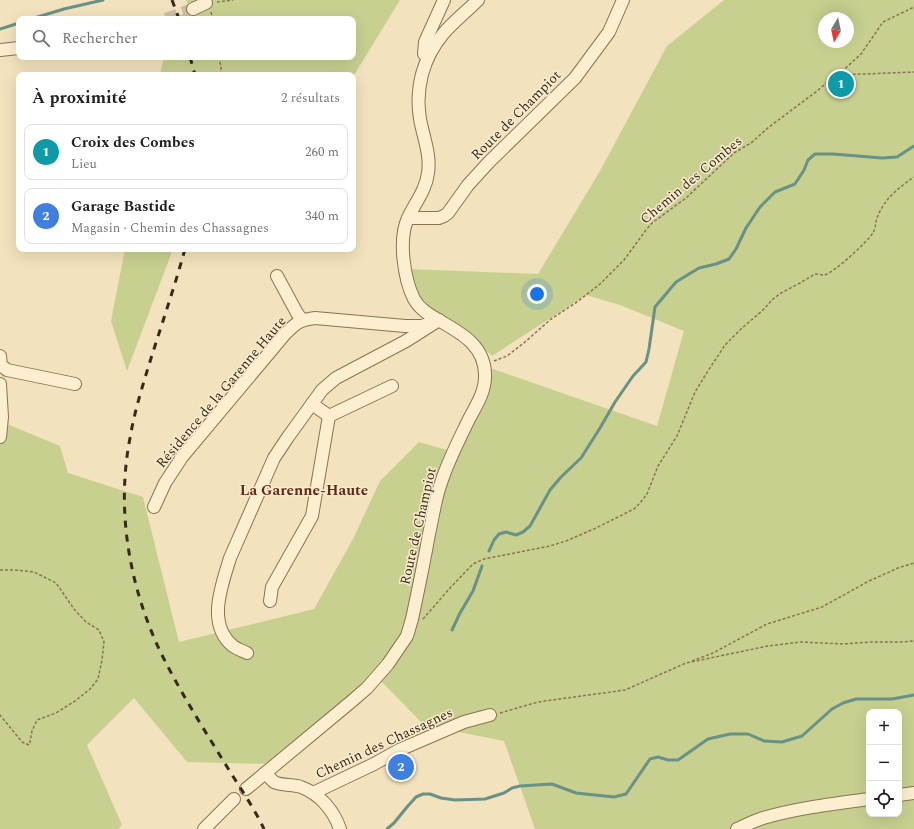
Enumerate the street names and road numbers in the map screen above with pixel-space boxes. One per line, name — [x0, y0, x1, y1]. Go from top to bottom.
street label: Route de Champiot — [466, 65, 566, 165]
street label: Chemin des Combes — [635, 131, 747, 229]
street label: Résidence de la Garenne Haute — [151, 311, 291, 473]
street label: Route de Champiot — [394, 465, 442, 587]
street label: Chemin des Chassagnes — [312, 702, 456, 784]

